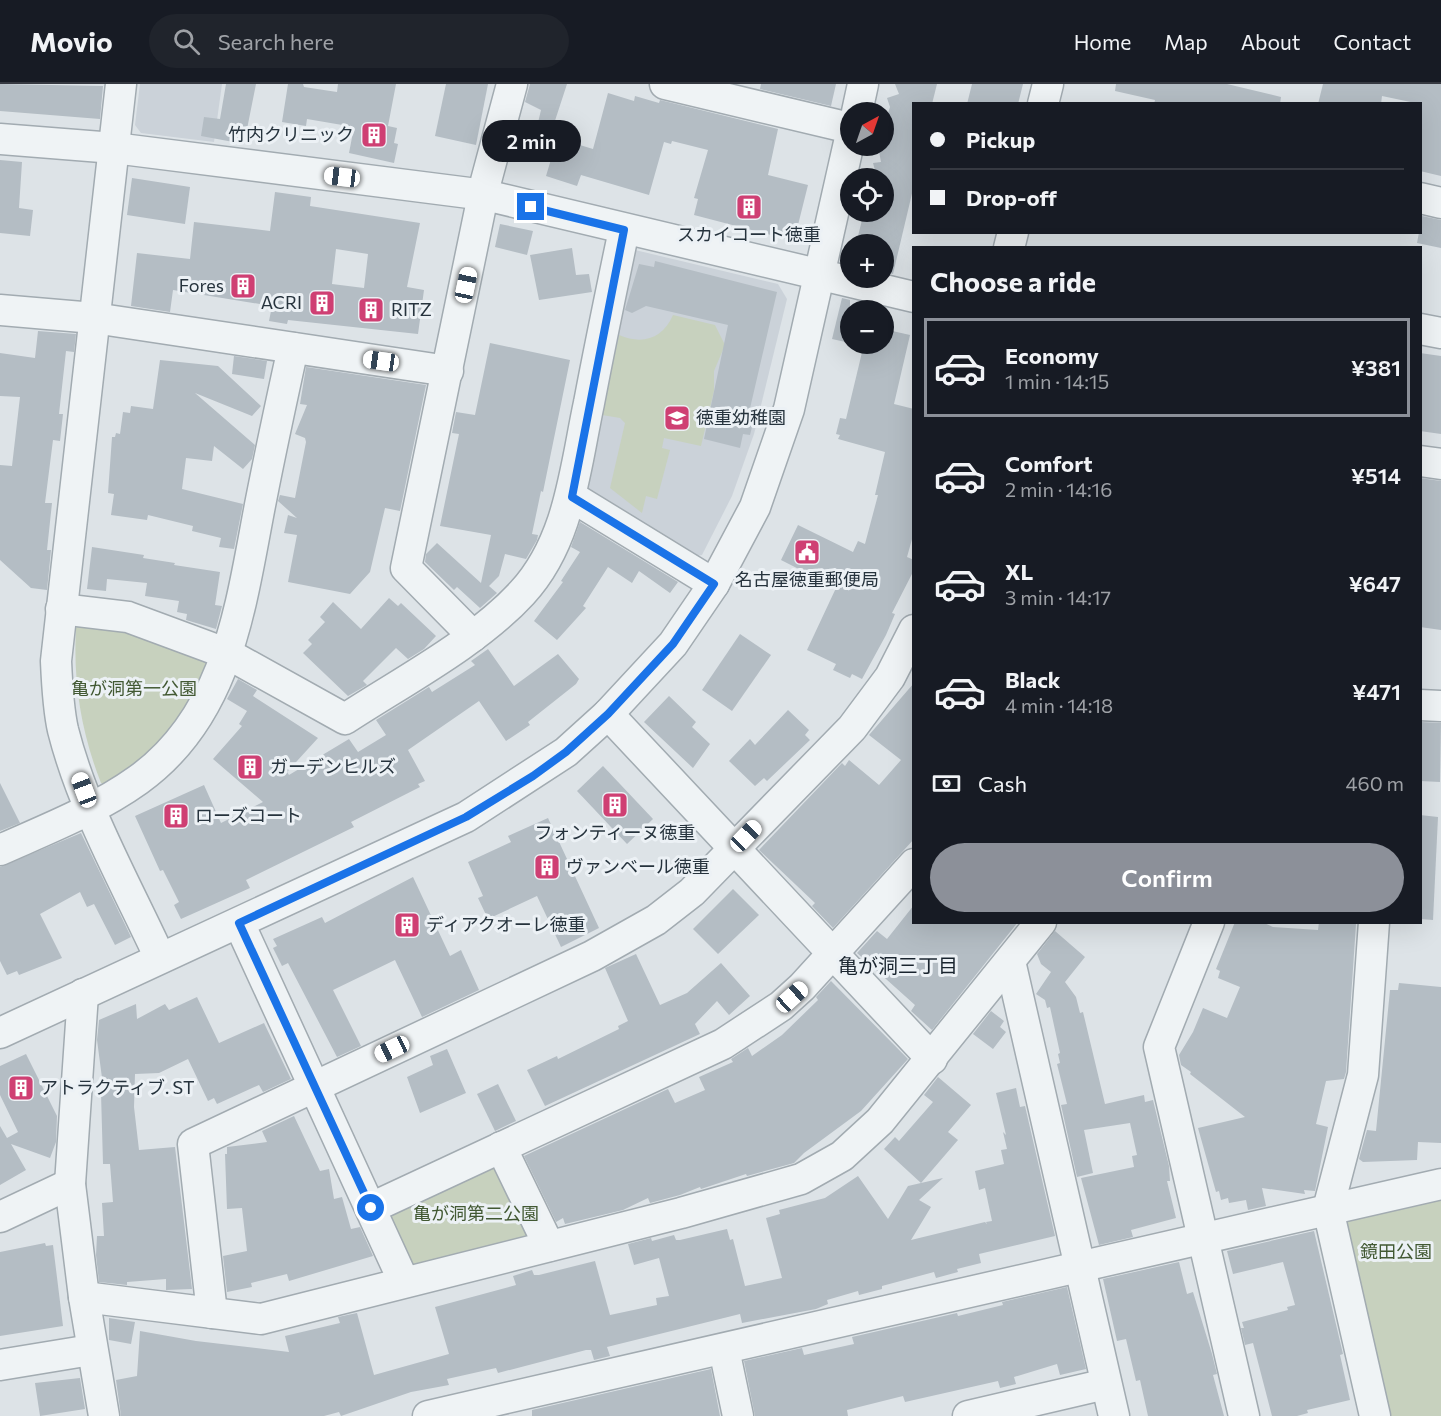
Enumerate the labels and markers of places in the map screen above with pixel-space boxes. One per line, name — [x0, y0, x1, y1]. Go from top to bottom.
building icon: 竹内クリニック — [359, 120, 389, 150]
place label: 竹内クリニック — [228, 123, 354, 145]
building icon: スカイコート徳重 — [734, 192, 764, 222]
place label: スカイコート徳重 — [677, 223, 821, 245]
building icon: Fores — [228, 271, 258, 301]
place label: Fores — [179, 274, 224, 296]
building icon: ACRI — [307, 288, 337, 318]
place label: ACRI — [261, 291, 302, 313]
building icon: RITZ — [356, 295, 386, 325]
place label: RITZ — [391, 298, 432, 320]
school or university icon: 徳重幼稚園 — [662, 403, 692, 433]
place label: 徳重幼稚園 — [696, 406, 786, 428]
public building icon: 名古屋徳重郵便局 — [792, 537, 822, 567]
place label: 名古屋徳重郵便局 — [735, 568, 879, 590]
building icon: ガーデンヒルズ — [235, 752, 265, 782]
place label: ガーデンヒルズ — [270, 755, 396, 777]
building icon: フォンティーヌ徳重 — [600, 790, 630, 820]
building icon: ローズコート — [161, 801, 191, 831]
place label: ローズコート — [195, 804, 302, 826]
place label: フォンティーヌ徳重 — [535, 821, 695, 843]
building icon: ヴァンベール徳重 — [532, 852, 562, 882]
place label: ヴァンベール徳重 — [566, 855, 710, 877]
building icon: ディアクオーレ徳重 — [392, 910, 422, 940]
place label: ディアクオーレ徳重 — [426, 913, 586, 935]
building icon: アトラクティブ. ST — [6, 1073, 36, 1103]
place label: アトラクティブ. ST — [40, 1076, 194, 1098]

